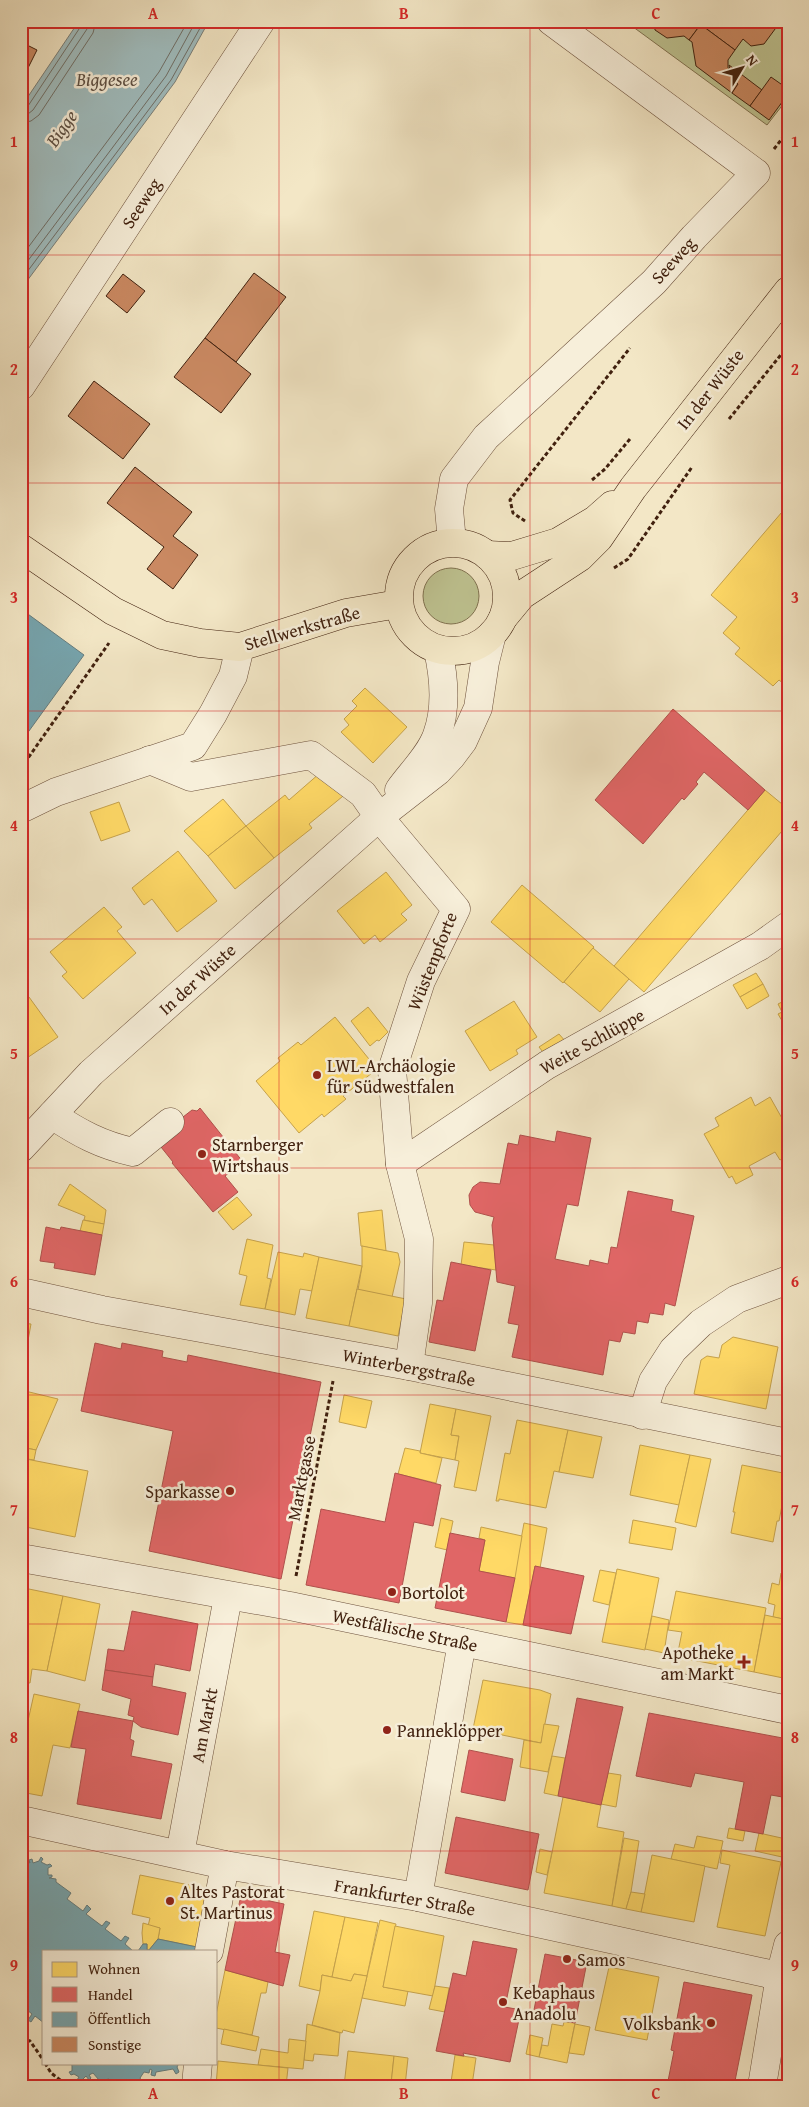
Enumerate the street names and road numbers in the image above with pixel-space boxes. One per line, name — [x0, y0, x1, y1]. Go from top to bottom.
street label: Seeweg — [115, 172, 167, 234]
street label: Seeweg — [644, 230, 702, 290]
street label: In der Wüste — [670, 343, 750, 435]
street label: Stellwerkstraße — [241, 599, 363, 657]
street label: Wüstenpforte — [400, 908, 464, 1014]
street label: In der Wüste — [152, 937, 242, 1021]
street label: Weite Schlüppe — [535, 1001, 649, 1081]
street label: Winterbergstraße — [340, 1341, 478, 1393]
street label: Marktgasse — [280, 1433, 322, 1523]
street label: Westfälische Straße — [330, 1601, 480, 1659]
street label: Am Markt — [184, 1685, 225, 1765]
street label: Frankfurter Straße — [332, 1871, 478, 1923]

